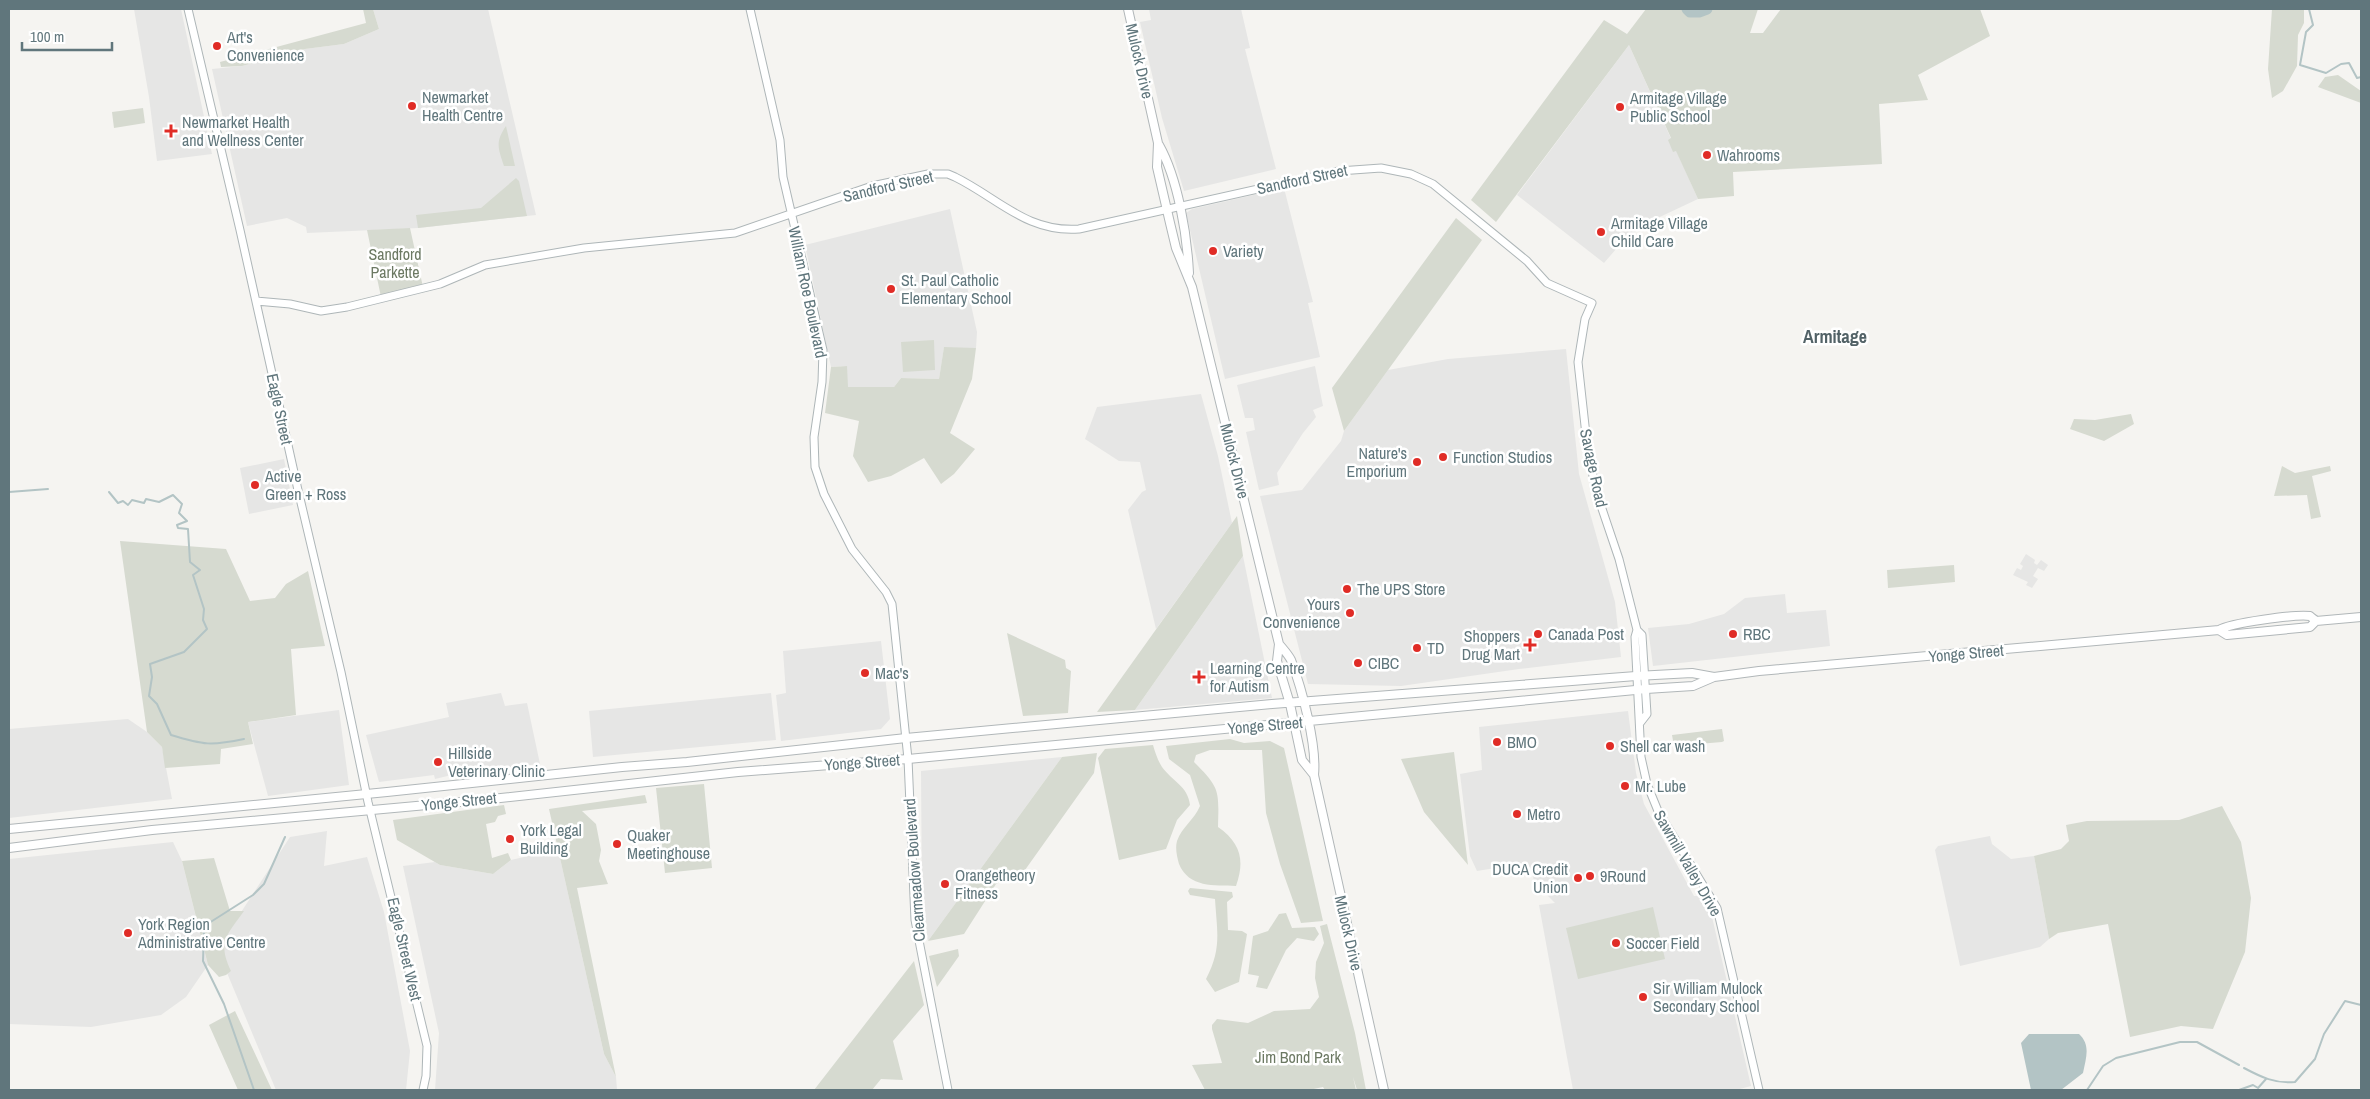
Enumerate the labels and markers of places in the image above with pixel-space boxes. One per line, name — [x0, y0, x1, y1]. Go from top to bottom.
place label: Art's Convenience — [226, 26, 304, 66]
marker: Art's Convenience — [211, 40, 223, 52]
place label: Newmarket Health Centre — [422, 86, 503, 126]
place label: Armitage Village Public School — [1629, 87, 1727, 127]
marker: Newmarket Health Centre — [406, 100, 418, 112]
marker: Armitage Village Public School — [1614, 101, 1626, 113]
place label: Newmarket Health and Wellness Center — [182, 111, 304, 151]
marker: Newmarket Health and Wellness Center — [164, 124, 178, 138]
place label: Wahrooms — [1717, 144, 1780, 166]
marker: Wahrooms — [1701, 149, 1713, 161]
place label: Armitage Village Child Care — [1610, 212, 1708, 252]
marker: Armitage Village Child Care — [1595, 226, 1607, 238]
place label: Variety — [1223, 240, 1264, 262]
marker: Variety — [1207, 245, 1219, 257]
place label: St. Paul Catholic Elementary School — [901, 269, 1011, 309]
marker: St. Paul Catholic Elementary School — [885, 283, 897, 295]
place label: Nature's Emporium — [1346, 442, 1407, 482]
place label: Function Studios — [1453, 446, 1552, 468]
marker: Function Studios — [1437, 451, 1449, 463]
marker: Nature's Emporium — [1411, 456, 1423, 468]
place label: Active Green + Ross — [264, 465, 346, 505]
marker: Active Green + Ross — [249, 479, 261, 491]
place label: The UPS Store — [1357, 578, 1445, 600]
marker: The UPS Store — [1341, 583, 1353, 595]
place label: Yours Convenience — [1263, 593, 1340, 633]
marker: Yours Convenience — [1344, 607, 1356, 619]
place label: Canada Post — [1548, 623, 1624, 645]
place label: RBC — [1743, 623, 1771, 645]
place label: Shoppers Drug Mart — [1462, 625, 1520, 665]
marker: Canada Post — [1532, 628, 1544, 640]
marker: RBC — [1727, 628, 1739, 640]
place label: TD — [1427, 637, 1445, 659]
marker: Shoppers Drug Mart — [1524, 639, 1536, 651]
marker: TD — [1411, 642, 1423, 654]
place label: CIBC — [1368, 652, 1399, 674]
place label: Learning Centre for Autism — [1210, 657, 1305, 697]
marker: CIBC — [1352, 657, 1364, 669]
place label: Mac's — [875, 662, 909, 684]
marker: Mac's — [859, 667, 871, 679]
marker: Learning Centre for Autism — [1192, 670, 1206, 684]
place label: BMO — [1507, 731, 1537, 753]
place label: Shell car wash — [1620, 735, 1705, 757]
marker: BMO — [1491, 736, 1503, 748]
marker: Shell car wash — [1604, 740, 1616, 752]
place label: Hillside Veterinary Clinic — [448, 742, 545, 782]
marker: Hillside Veterinary Clinic — [432, 756, 444, 768]
place label: Mr. Lube — [1635, 775, 1686, 797]
marker: Mr. Lube — [1619, 780, 1631, 792]
place label: Metro — [1527, 803, 1561, 825]
marker: Metro — [1511, 808, 1523, 820]
place label: York Legal Building — [520, 819, 582, 859]
place label: Quaker Meetinghouse — [627, 824, 710, 864]
marker: York Legal Building — [504, 833, 516, 845]
marker: Quaker Meetinghouse — [611, 838, 623, 850]
place label: DUCA Credit Union — [1492, 858, 1568, 898]
place label: Orangetheory Fitness — [955, 864, 1036, 904]
place label: 9Round — [1600, 865, 1646, 887]
marker: 9Round — [1584, 870, 1596, 882]
marker: DUCA Credit Union — [1572, 872, 1584, 884]
marker: Orangetheory Fitness — [939, 878, 951, 890]
place label: York Region Administrative Centre — [137, 913, 266, 953]
marker: York Region Administrative Centre — [122, 927, 134, 939]
place label: Soccer Field — [1626, 932, 1700, 954]
marker: Soccer Field — [1610, 937, 1622, 949]
place label: Sir William Mulock Secondary School — [1653, 977, 1763, 1017]
marker: Sir William Mulock Secondary School — [1637, 991, 1649, 1003]

